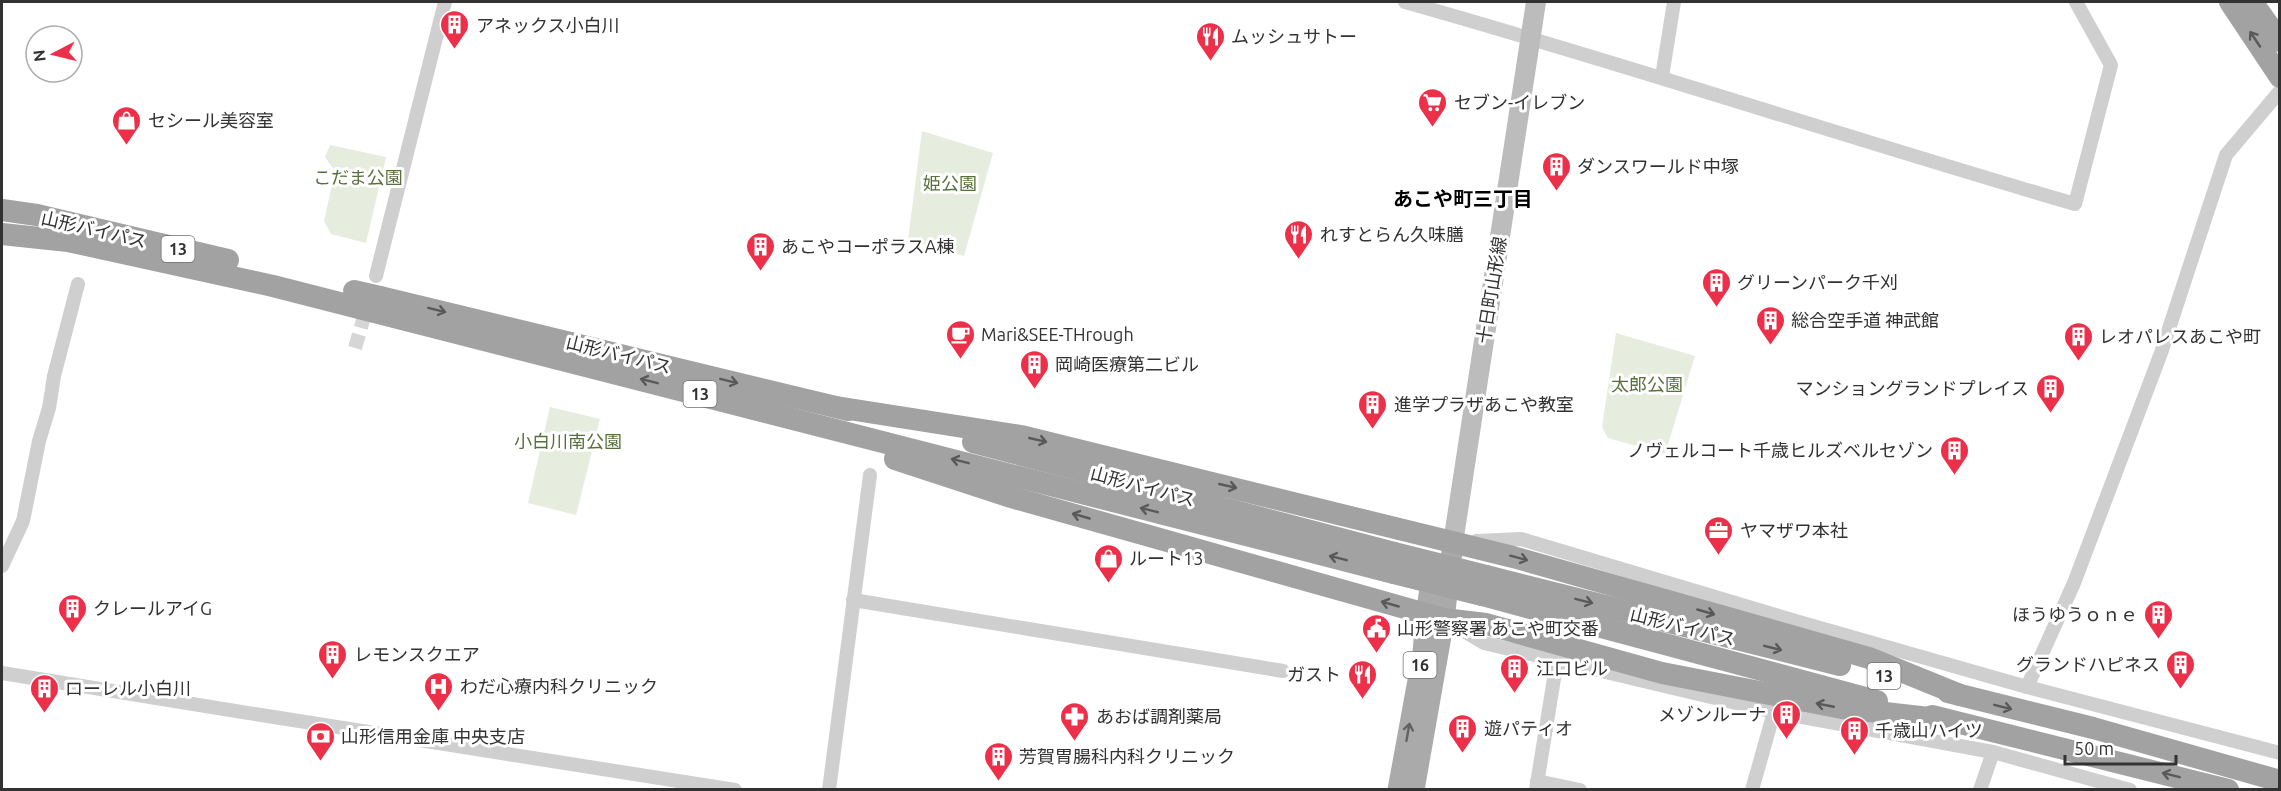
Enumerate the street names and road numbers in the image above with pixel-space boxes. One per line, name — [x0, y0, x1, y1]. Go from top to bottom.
street label: 山形バイパス — [39, 207, 149, 251]
street label: 十日町山形線 — [1473, 235, 1509, 345]
road number: 13 — [162, 236, 195, 262]
street label: 山形バイパス — [564, 331, 674, 377]
road number: 13 — [684, 381, 716, 407]
street label: 山形バイパス — [1088, 462, 1198, 510]
street label: 山形バイパス — [1628, 603, 1738, 649]
road number: 16 — [1404, 652, 1436, 678]
road number: 13 — [1868, 663, 1900, 689]

